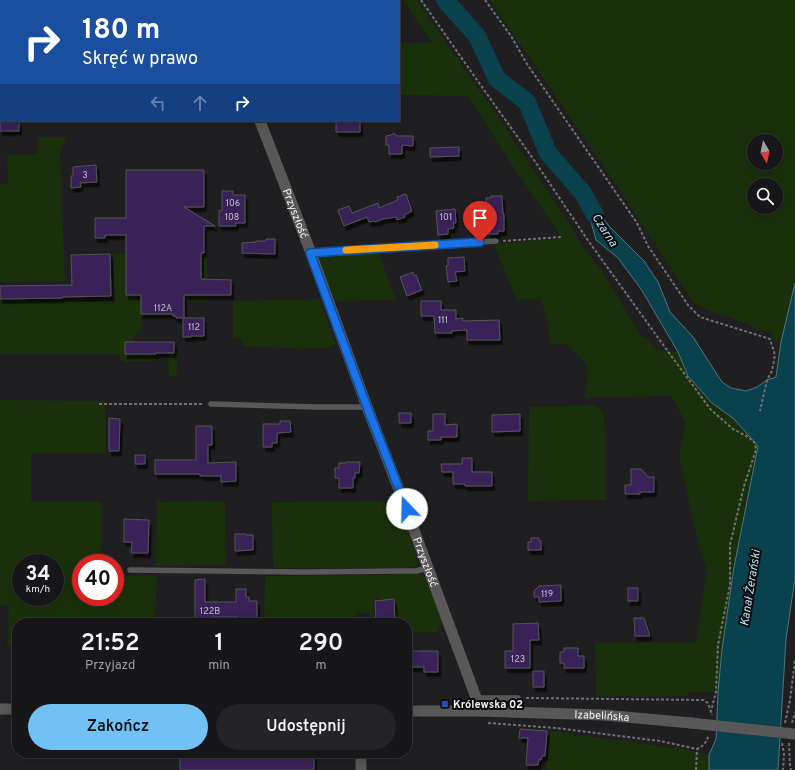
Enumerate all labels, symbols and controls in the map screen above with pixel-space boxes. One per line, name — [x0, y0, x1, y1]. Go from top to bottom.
text: 180 m — [82, 13, 160, 49]
icon: right — [16, 16, 68, 68]
text: Skręć w prawo — [82, 48, 198, 71]
icon: left — [147, 92, 169, 114]
icon: ahead — [189, 92, 211, 114]
icon: right — [231, 92, 253, 114]
north arrow — [747, 134, 783, 170]
map controls — [747, 134, 783, 214]
house number: 3 — [82, 170, 88, 181]
button: search — [747, 178, 783, 214]
street label: Przyszłość — [279, 187, 311, 241]
house number: 106 — [226, 198, 240, 209]
pin — [463, 201, 497, 242]
icon: arrive — [469, 207, 491, 229]
water label: Czarna — [587, 211, 621, 251]
house number: 108 — [225, 212, 239, 223]
house number: 101 — [440, 212, 452, 223]
house number: 112A — [154, 303, 172, 314]
house number: 111 — [438, 315, 448, 326]
house number: 112 — [188, 322, 200, 333]
position arrow — [386, 488, 428, 530]
street label: Przyszłość — [409, 535, 441, 590]
water label: Kanał Żerański — [737, 548, 765, 627]
speed limit sign: 40 — [72, 554, 124, 606]
text: 34 — [26, 562, 50, 588]
text: km/h — [26, 583, 50, 596]
house number: 119 — [541, 589, 553, 600]
house number: 122B — [200, 606, 220, 617]
text: 21:52 — [81, 629, 140, 659]
text: 1 — [214, 629, 224, 659]
text: 290 — [298, 629, 343, 659]
house number: 123 — [511, 654, 525, 665]
text: Przyjazd — [85, 658, 135, 674]
text: min — [208, 658, 230, 674]
text: m — [315, 658, 326, 674]
place label: Królewska 02 — [453, 698, 523, 712]
marker: Królewska 02 — [440, 699, 450, 709]
button: Zakończ — [28, 704, 208, 750]
button: Udostępnij — [216, 704, 396, 750]
street label: Izabelińska — [574, 708, 630, 725]

